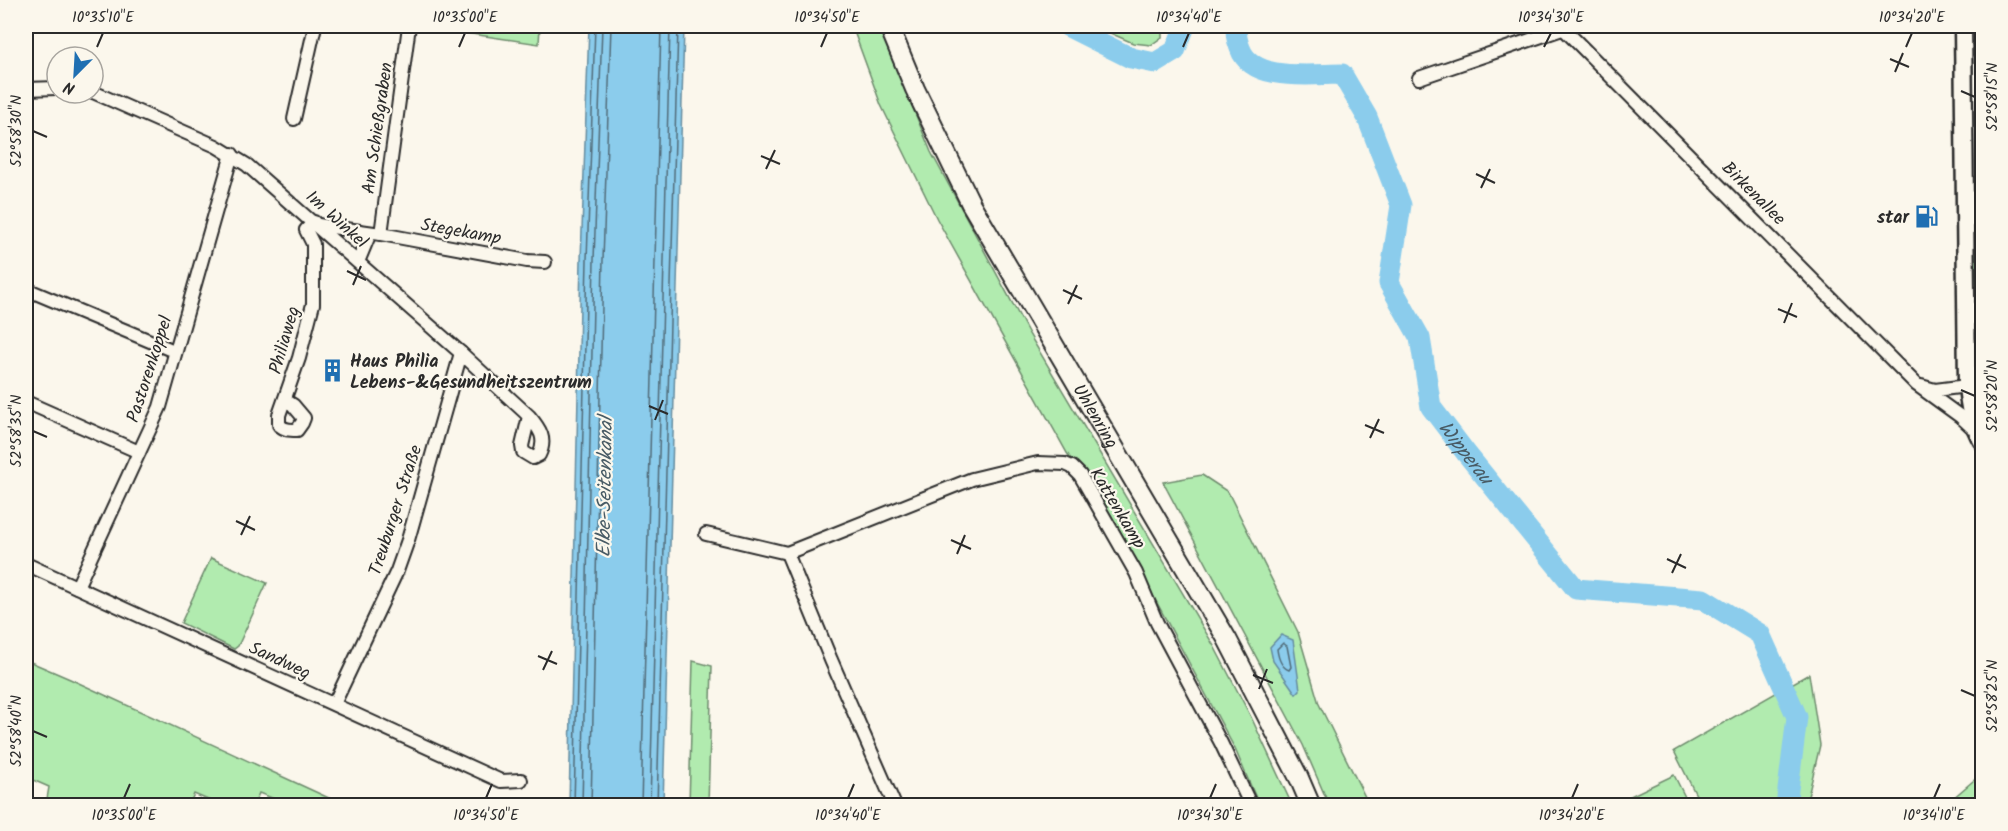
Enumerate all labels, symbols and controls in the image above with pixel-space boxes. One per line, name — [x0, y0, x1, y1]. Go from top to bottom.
text: 10°35'10"E — [72, 6, 135, 30]
text: 10°35'00"E — [433, 6, 499, 30]
text: 10°34'50"E — [794, 6, 861, 30]
text: 10°34'40"E — [1156, 6, 1223, 30]
text: 10°34'30"E — [1518, 6, 1585, 30]
text: 10°34'20"E — [1879, 6, 1946, 30]
north arrow — [45, 45, 105, 105]
street label: Am Schießgraben — [355, 60, 402, 196]
text: 52°58'15"N — [1981, 62, 2005, 132]
text: N — [60, 74, 79, 101]
text: 52°58'30"N — [5, 95, 29, 167]
street label: Birkenallee — [1714, 155, 1792, 233]
street label: Im Winkel — [298, 184, 374, 257]
place label: star — [1877, 204, 1910, 233]
fuel station icon: star — [1914, 204, 1940, 230]
street label: Stegekamp — [418, 211, 504, 254]
street label: Philiaweg — [262, 303, 309, 378]
street label: Pastorenkoppel — [119, 312, 182, 427]
place label: Haus Philia Lebens-&Gesundheitszentrum — [350, 348, 592, 398]
building icon: Haus Philia Lebens-&Gesundheitszentrum — [319, 358, 345, 384]
text: 52°58'20"N — [1981, 360, 2005, 432]
street label: Uhlenring — [1064, 379, 1125, 455]
text: 52°58'35"N — [5, 395, 29, 467]
water label: Elbe-Seitenkanal — [589, 412, 623, 558]
water label: Wipperau — [1429, 415, 1501, 495]
street label: Treuburger Straße — [362, 441, 431, 580]
street label: Kattenkamp — [1081, 463, 1153, 555]
street label: Sandweg — [244, 634, 315, 688]
text: 52°58'25"N — [1981, 659, 2005, 733]
text: 52°58'40"N — [5, 695, 29, 767]
text: 10°35'00"E — [92, 804, 158, 828]
text: 10°34'50"E — [453, 804, 520, 828]
text: 10°34'40"E — [815, 804, 882, 828]
text: 10°34'30"E — [1177, 804, 1244, 828]
text: 10°34'20"E — [1539, 804, 1606, 828]
text: 10°34'10"E — [1903, 804, 1966, 828]

